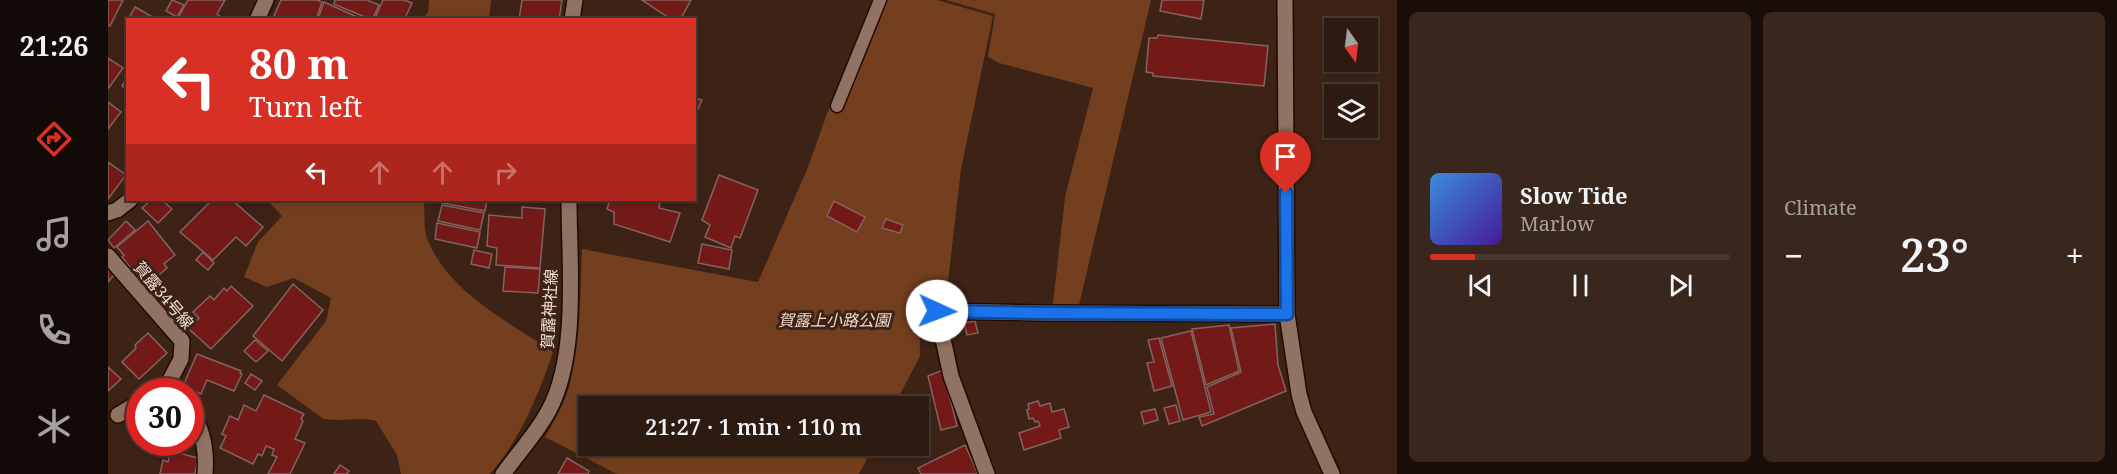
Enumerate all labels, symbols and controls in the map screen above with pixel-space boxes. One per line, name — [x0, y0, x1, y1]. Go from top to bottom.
north arrow — [1324, 18, 1378, 72]
map controls — [1324, 18, 1378, 138]
text: 21:26 — [19, 27, 89, 64]
text: 80 m — [249, 34, 349, 91]
icon: left — [150, 42, 228, 120]
button: layers — [1324, 84, 1378, 138]
text: Turn left — [249, 88, 362, 125]
icon: directions — [33, 118, 75, 160]
pin — [1260, 131, 1311, 193]
icon: arrive — [1269, 140, 1302, 173]
icon: left — [300, 156, 333, 189]
icon: ahead — [363, 156, 396, 189]
icon: ahead — [426, 156, 459, 189]
icon: right — [489, 156, 522, 189]
text: Slow Tide — [1520, 180, 1628, 210]
text: Climate — [1784, 194, 1857, 221]
text: Marlow — [1520, 210, 1594, 237]
icon: music — [33, 213, 75, 255]
text: 23° — [1900, 224, 1969, 285]
text: − — [1784, 233, 1803, 278]
text: + — [2066, 233, 2084, 278]
street label: 賀露34号線 — [129, 257, 199, 333]
street label: 賀露神社線 — [536, 268, 562, 350]
icon: previous — [1464, 269, 1497, 302]
icon: pause — [1564, 269, 1597, 302]
icon: next — [1664, 269, 1697, 302]
position arrow — [905, 279, 969, 343]
icon: phone — [33, 309, 75, 351]
park label: 賀露上小路公園 — [778, 309, 892, 331]
speed limit sign: 30 — [126, 378, 204, 456]
icon: climate — [33, 405, 75, 447]
text: 21:27 · 1 min · 110 m — [645, 411, 862, 441]

